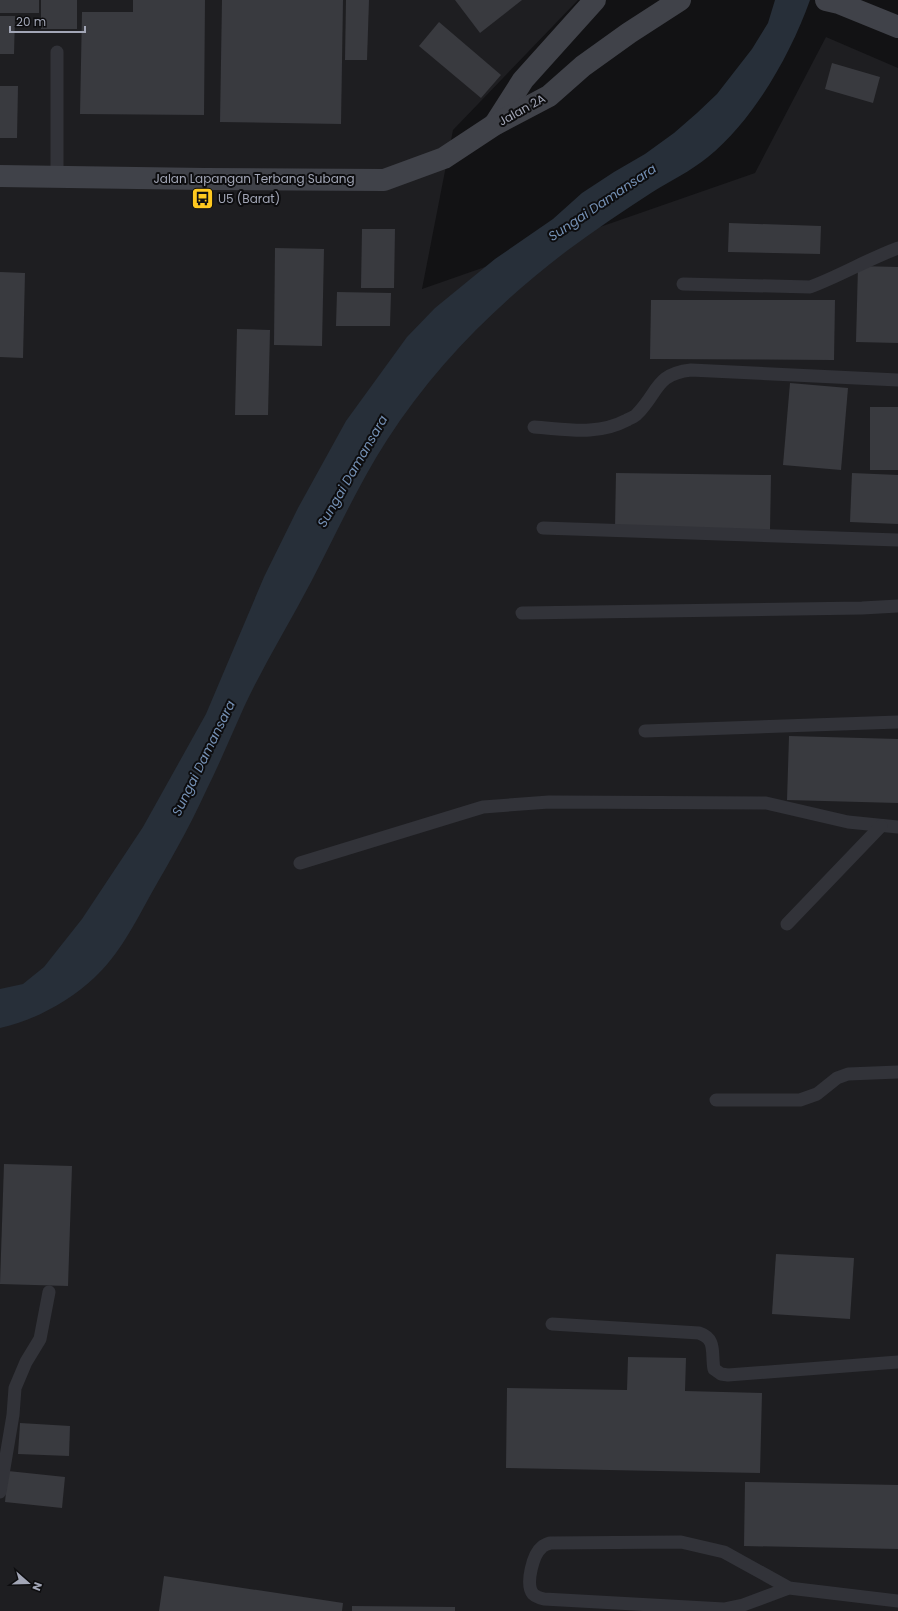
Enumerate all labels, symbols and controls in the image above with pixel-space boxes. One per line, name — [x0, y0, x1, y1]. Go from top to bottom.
scale bar — [10, 8, 85, 34]
text: 20 m — [16, 13, 46, 30]
street label: Jalan 2A — [495, 90, 548, 129]
water label: Sungai Damansara — [545, 159, 660, 246]
street label: Jalan Lapangan Terbang Subang — [153, 170, 355, 187]
bus stop icon: U5 (Barat) — [189, 186, 215, 212]
place label: U5 (Barat) — [218, 190, 280, 207]
water label: Sungai Damansara — [313, 412, 392, 531]
water label: Sungai Damansara — [167, 697, 240, 819]
north arrow — [8, 1563, 48, 1603]
text: N — [28, 1580, 46, 1593]

